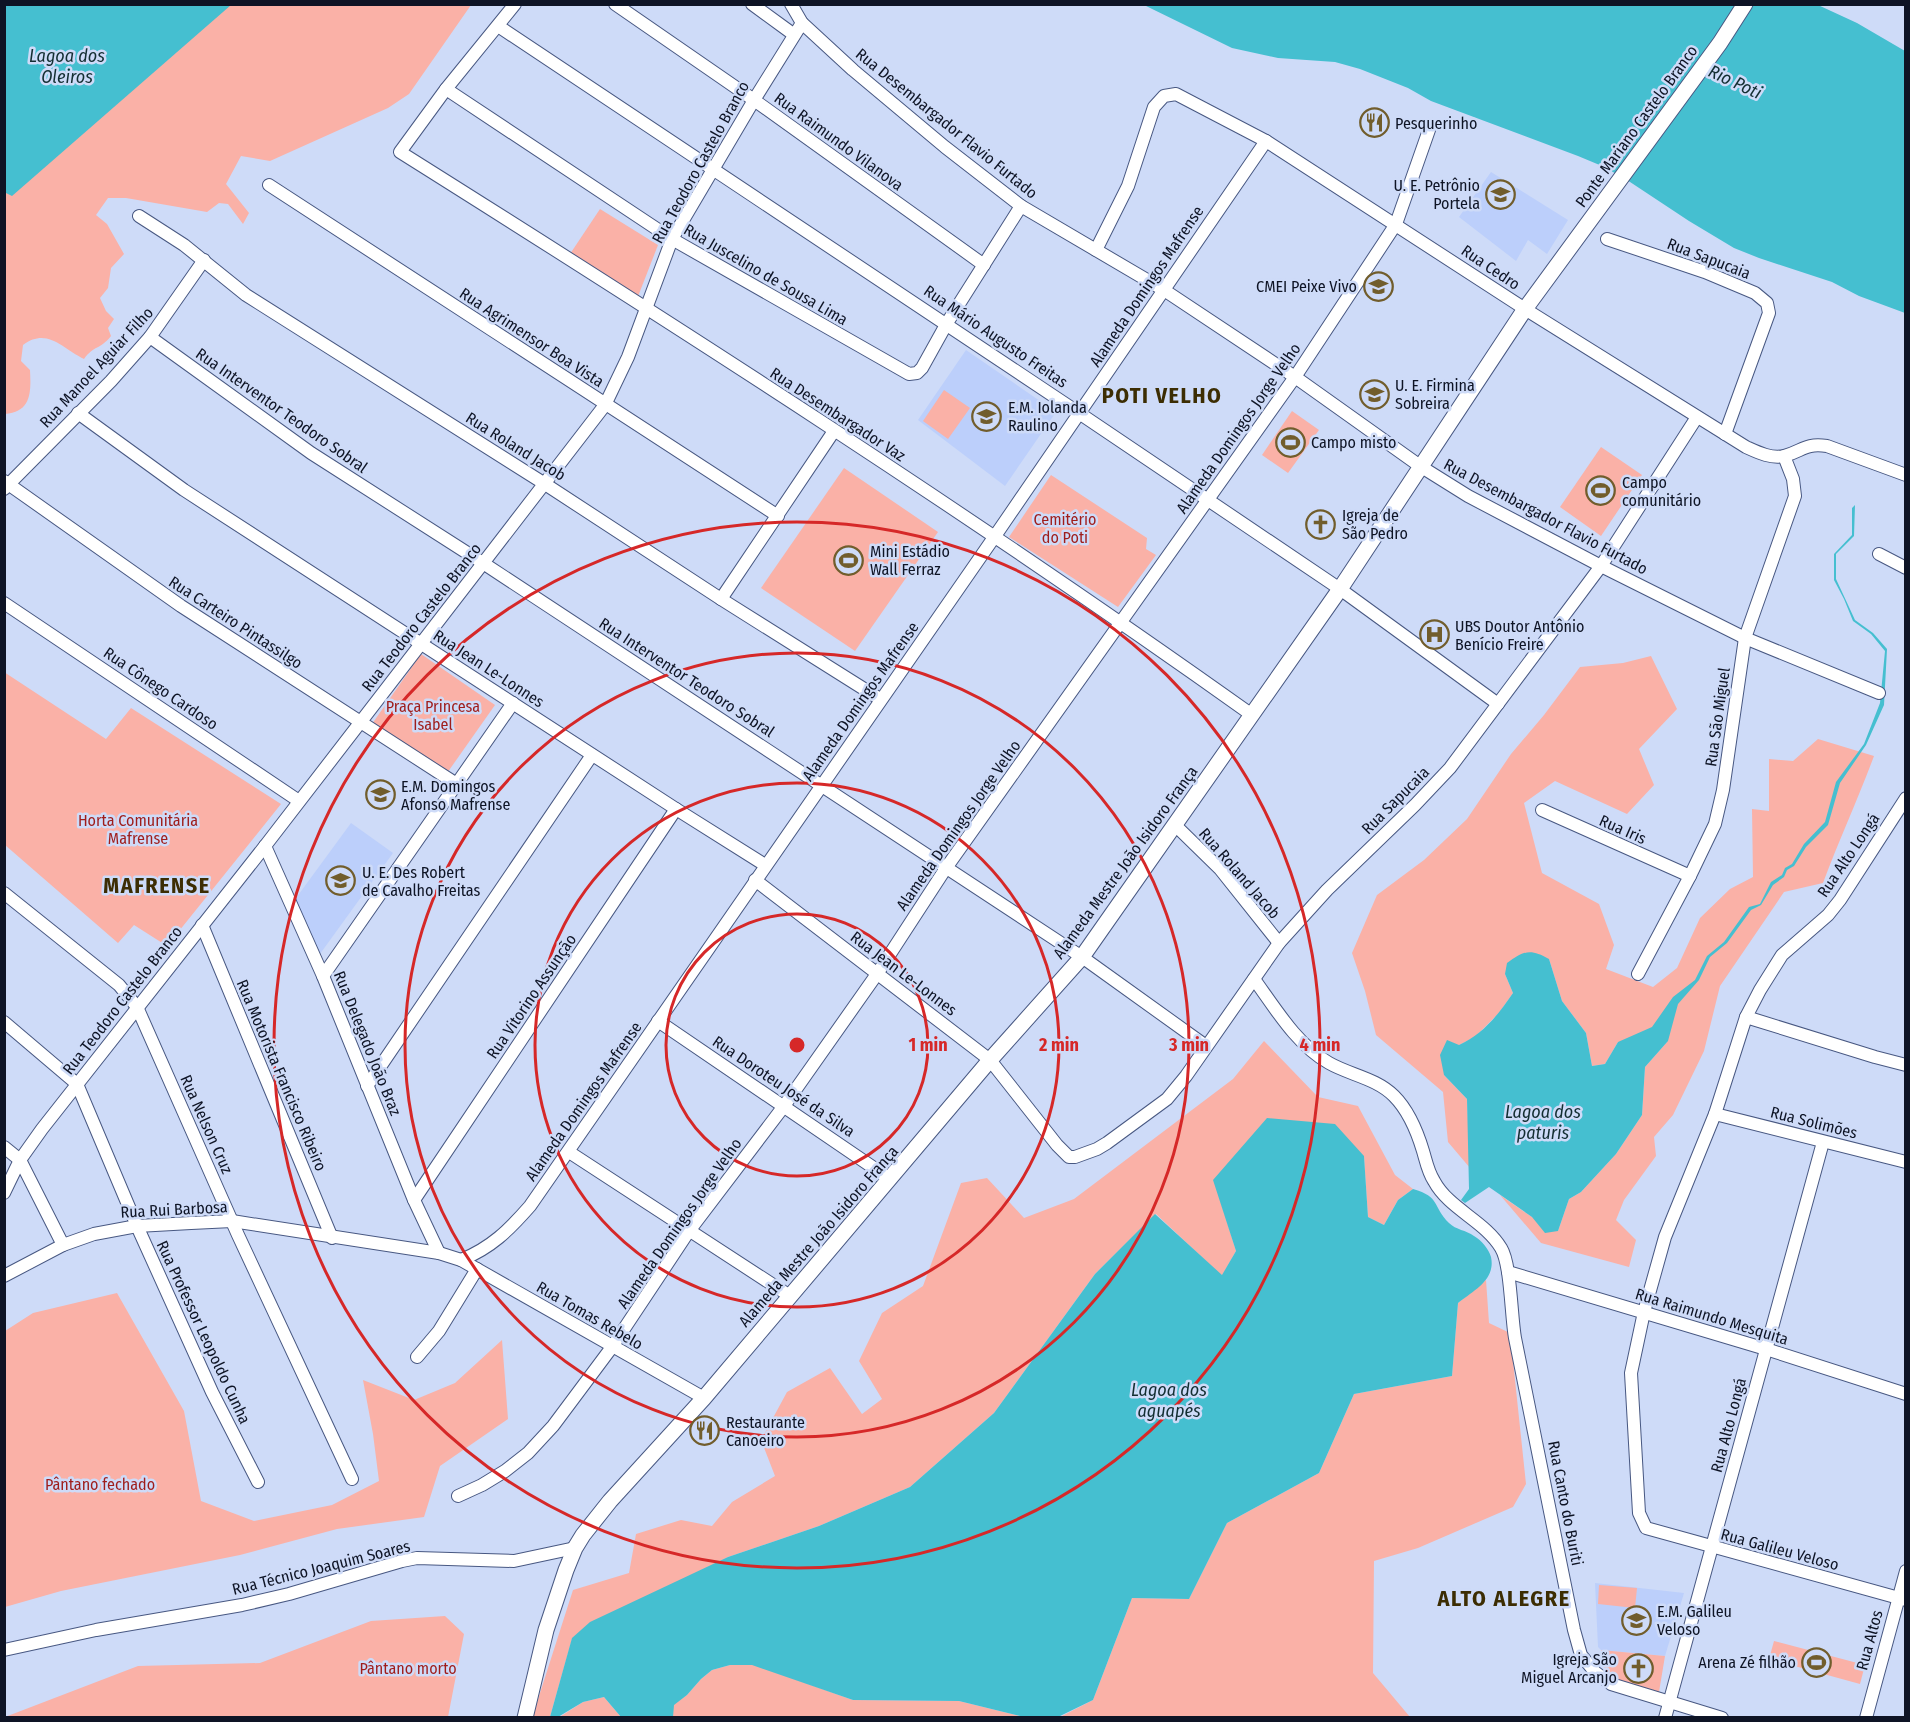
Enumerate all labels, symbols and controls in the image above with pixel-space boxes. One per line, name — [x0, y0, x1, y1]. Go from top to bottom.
street label: Ponte Mariano Castelo Branco — [1571, 42, 1702, 211]
street label: Rua Desembargador Flavio Furtado — [852, 44, 1041, 203]
water label: Lagoa dos Oleiros — [29, 45, 105, 88]
water label: Rio Poti — [1705, 60, 1766, 104]
street label: Rua Teodoro Castelo Branco — [648, 78, 753, 247]
street label: Rua Raimundo Vilanova — [771, 88, 907, 195]
restaurant icon: Pesquerinho — [1358, 107, 1390, 139]
place label: Pesquerinho — [1395, 114, 1477, 133]
place label: U. E. Petrônio Portela — [1393, 176, 1480, 213]
school or university icon: U. E. Petrônio Portela — [1485, 178, 1517, 210]
street label: Alameda Domingos Mafrense — [1085, 202, 1207, 370]
street label: Rua Juscelino de Sousa Lima — [680, 220, 851, 329]
street label: Rua Sapucaia — [1664, 234, 1753, 283]
street label: Rua Cedro — [1458, 241, 1524, 294]
school or university icon: CMEI Peixe Vivo — [1362, 270, 1394, 302]
place label: CMEI Peixe Vivo — [1256, 277, 1357, 296]
street label: Rua Mário Augusto Freitas — [920, 281, 1071, 392]
street label: Rua Agrimensor Boa Vista — [456, 284, 608, 391]
street label: Rua Manoel Aguiar Filho — [36, 303, 157, 431]
street label: Alameda Domingos Jorge Velho — [1172, 340, 1305, 517]
street label: Rua Interventor Teodoro Sobral — [192, 344, 371, 477]
street label: Rua Desembargador Vaz — [766, 364, 909, 465]
place label: U. E. Firmina Sobreira — [1395, 376, 1475, 413]
school or university icon: U. E. Firmina Sobreira — [1358, 378, 1390, 410]
district label: POTI VELHO — [1102, 382, 1222, 409]
place label: E.M. Iolanda Raulino — [1008, 398, 1087, 435]
school or university icon: E.M. Iolanda Raulino — [971, 400, 1003, 432]
street label: Rua Roland Jacob — [462, 408, 569, 485]
sports icon: Campo misto — [1274, 426, 1306, 458]
place label: Campo misto — [1311, 433, 1396, 452]
street label: Rua Desembargador Flavio Furtado — [1441, 455, 1651, 578]
place label: Campo comunitário — [1622, 473, 1701, 510]
sports icon: Campo comunitário — [1585, 475, 1617, 507]
place label: Igreja de São Pedro — [1342, 506, 1408, 543]
church icon: Igreja de São Pedro — [1305, 508, 1337, 540]
park label: Cemitério do Poti — [1034, 510, 1096, 547]
street label: Rua Teodoro Castelo Branco — [358, 539, 485, 695]
place label: Mini Estádio Wall Ferraz — [870, 542, 950, 579]
sports icon: Mini Estádio Wall Ferraz — [833, 544, 865, 576]
street label: Rua Carteiro Pintassilgo — [165, 572, 306, 673]
street label: Rua Interventor Teodoro Sobral — [596, 614, 778, 741]
place label: UBS Doutor Antônio Benício Freire — [1455, 617, 1585, 654]
street label: Alameda Domingos Mafrense — [798, 618, 923, 784]
hospital icon: UBS Doutor Antônio Benício Freire — [1418, 619, 1450, 651]
street label: Rua Jean Le-Lonnes — [430, 626, 548, 711]
street label: Rua Cônego Cardoso — [100, 643, 222, 734]
street label: Rua São Miguel — [1701, 666, 1734, 768]
park label: Praça Princesa Isabel — [386, 697, 480, 734]
street label: Alameda Domingos Jorge Velho — [892, 737, 1025, 914]
street label: Alameda Mestre João Isidoro França — [1049, 762, 1202, 962]
street label: Rua Sapucaia — [1358, 763, 1433, 838]
place label: E.M. Domingos Afonso Mafrense — [401, 777, 510, 814]
school or university icon: E.M. Domingos Afonso Mafrense — [364, 779, 396, 811]
street label: Rua Alto Longá — [1813, 810, 1884, 901]
park label: Horta Comunitária Mafrense — [78, 811, 198, 848]
street label: Rua Iris — [1596, 811, 1649, 848]
street label: Rua Roland Jacob — [1195, 824, 1284, 923]
place label: U. E. Des Robert de Cavalho Freitas — [362, 863, 481, 900]
school or university icon: U. E. Des Robert de Cavalho Freitas — [325, 865, 357, 897]
district label: MAFRENSE — [103, 872, 211, 899]
street label: Rua Teodoro Castelo Branco — [59, 922, 186, 1078]
street label: Rua Jean Le-Lonnes — [847, 927, 961, 1020]
street label: Rua Vitorino Assunção — [483, 930, 580, 1062]
street label: Rua Delegado João Braz — [330, 968, 405, 1118]
street label: Rua Motorista Francisco Ribeiro — [233, 977, 331, 1174]
street label: Alameda Domingos Mafrense — [521, 1018, 646, 1184]
street label: Rua Doroteu José da Silva — [709, 1032, 858, 1141]
text: 1 min — [908, 1034, 948, 1056]
text: 2 min — [1038, 1034, 1079, 1056]
text: 3 min — [1168, 1034, 1209, 1056]
text: 4 min — [1300, 1034, 1340, 1056]
centre of rings — [787, 1035, 807, 1055]
street label: Rua Nelson Cruz — [176, 1072, 237, 1177]
water label: Lagoa dos paturis — [1505, 1101, 1581, 1144]
street label: Rua Solimões — [1769, 1103, 1859, 1142]
street label: Alameda Domingos Jorge Velho — [613, 1135, 746, 1312]
street label: Alameda Mestre João Isidoro França — [735, 1142, 902, 1331]
street label: Rua Rui Barbosa — [120, 1197, 228, 1222]
street label: Rua Professor Leopoldo Cunha — [153, 1238, 254, 1427]
street label: Rua Tomas Rebelo — [533, 1277, 646, 1354]
street label: Rua Raimundo Mesquita — [1633, 1284, 1791, 1349]
street label: Rua Alto Longá — [1707, 1376, 1750, 1475]
water label: Lagoa dos aguapés — [1131, 1379, 1207, 1422]
place label: Restaurante Canoeiro — [726, 1413, 805, 1450]
restaurant icon: Restaurante Canoeiro — [689, 1415, 721, 1447]
street label: Rua Canto do Buriti — [1544, 1439, 1587, 1567]
park label: Pântano fechado — [45, 1475, 155, 1494]
street label: Rua Galileu Veloso — [1719, 1525, 1841, 1574]
street label: Rua Técnico Joaquim Soares — [230, 1536, 412, 1599]
district label: ALTO ALEGRE — [1436, 1585, 1571, 1612]
place label: E.M. Galileu Veloso — [1657, 1602, 1732, 1639]
school or university icon: E.M. Galileu Veloso — [1620, 1604, 1652, 1636]
street label: Rua Altos — [1852, 1608, 1887, 1672]
sports icon: Arena Zé filhão — [1801, 1646, 1833, 1678]
place label: Igreja São Miguel Arcanjo — [1521, 1650, 1617, 1687]
church icon: Igreja São Miguel Arcanjo — [1622, 1652, 1654, 1684]
place label: Arena Zé filhão — [1698, 1653, 1796, 1672]
park label: Pântano morto — [359, 1659, 457, 1678]

